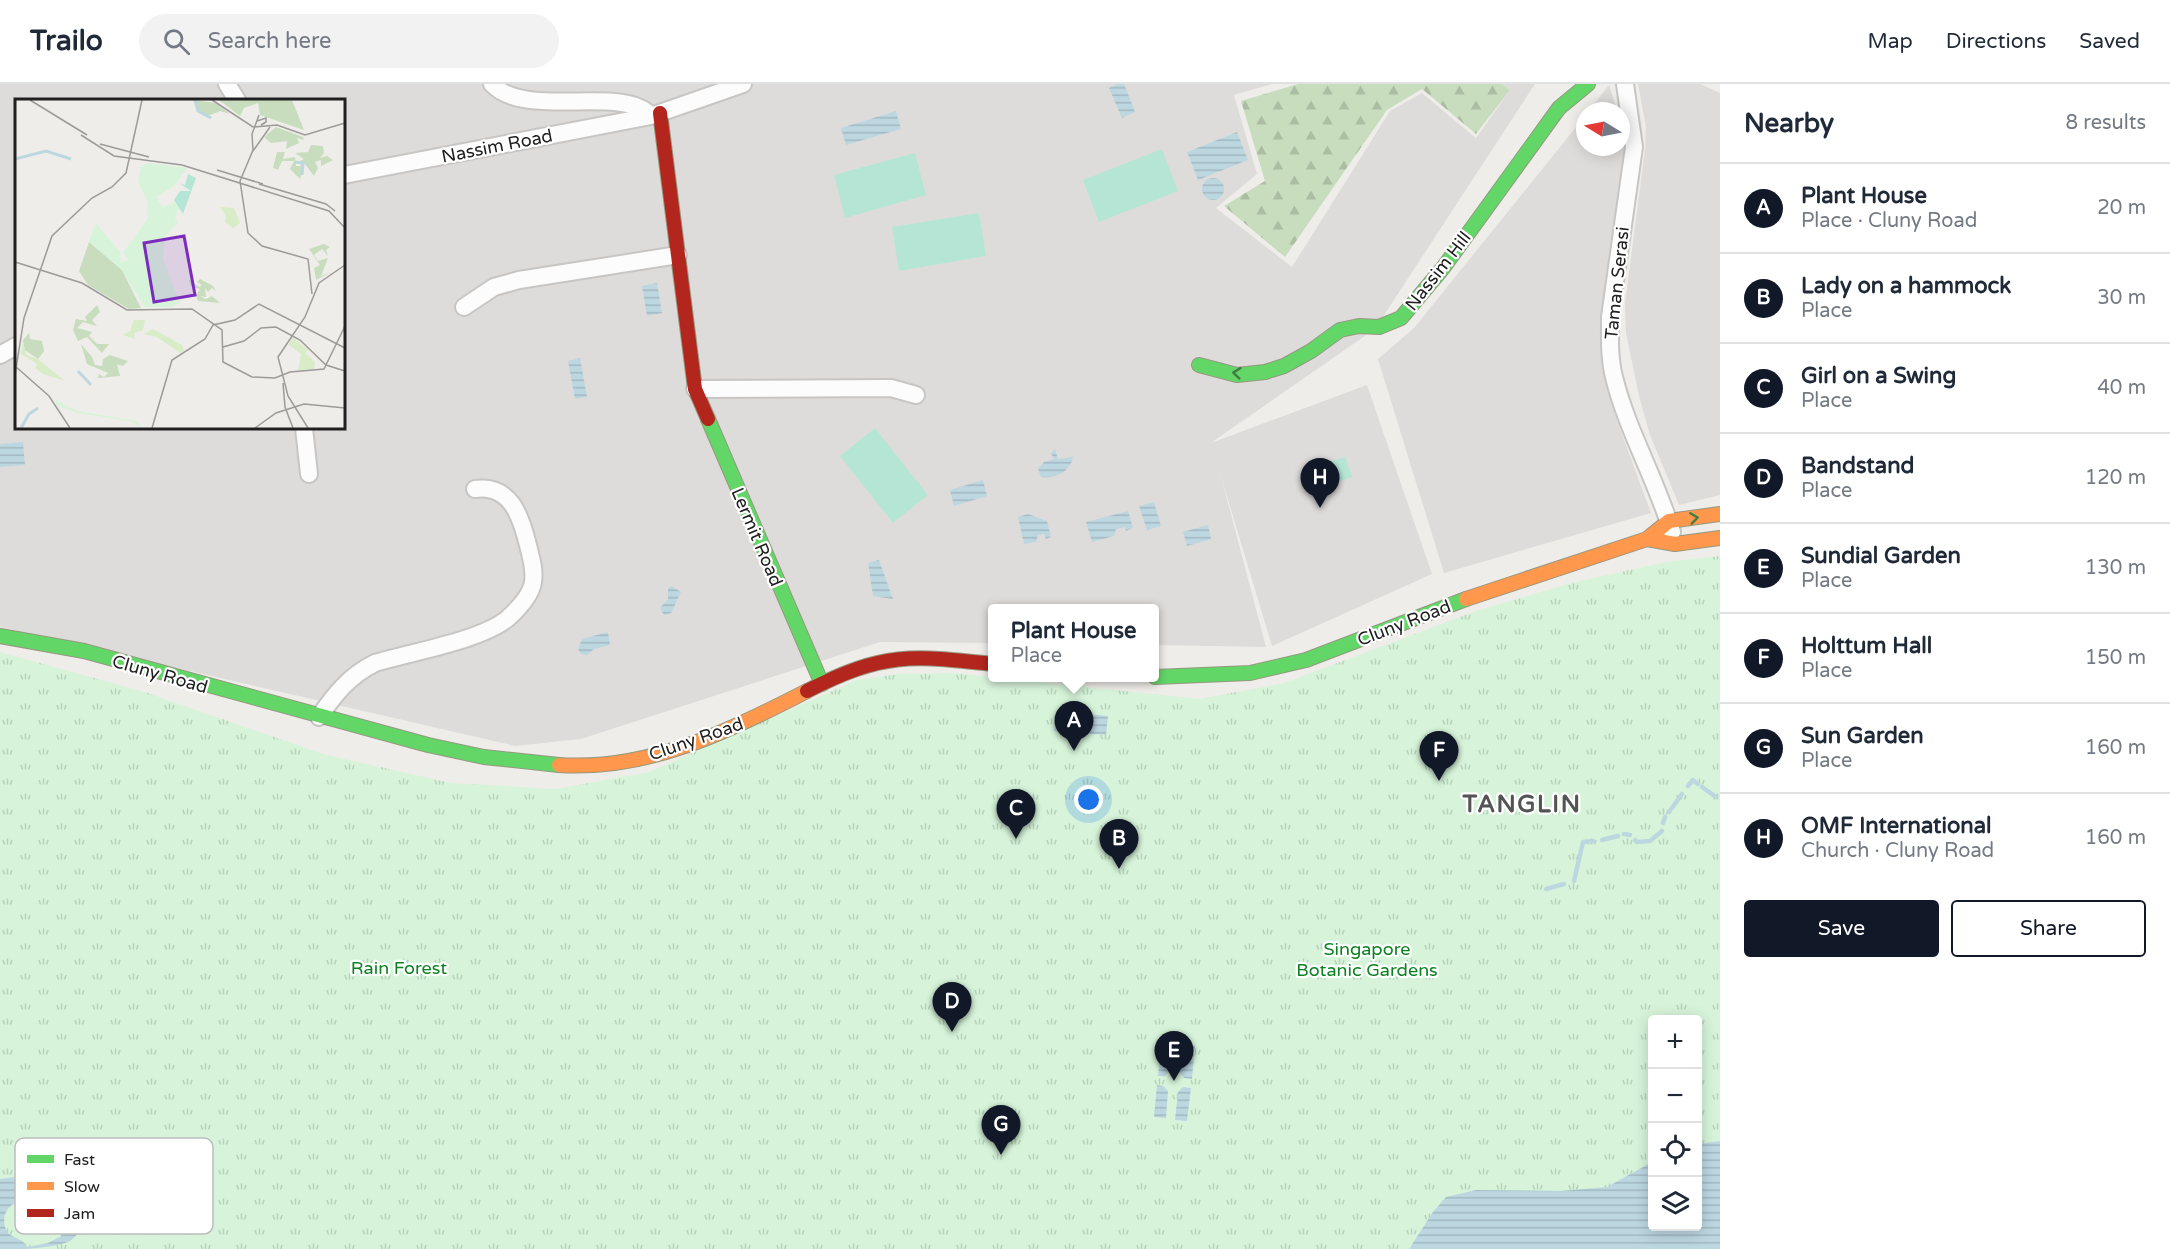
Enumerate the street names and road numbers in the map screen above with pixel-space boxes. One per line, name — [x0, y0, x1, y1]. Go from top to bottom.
street label: Nassim Road — [440, 124, 554, 168]
street label: Taman Serasi — [1600, 225, 1634, 341]
street label: Nassim Hill — [1400, 227, 1476, 315]
street label: Lermit Road — [726, 484, 788, 590]
street label: Cluny Road — [1354, 595, 1454, 651]
street label: Cluny Road — [110, 650, 210, 698]
street label: Cluny Road — [646, 713, 746, 765]

